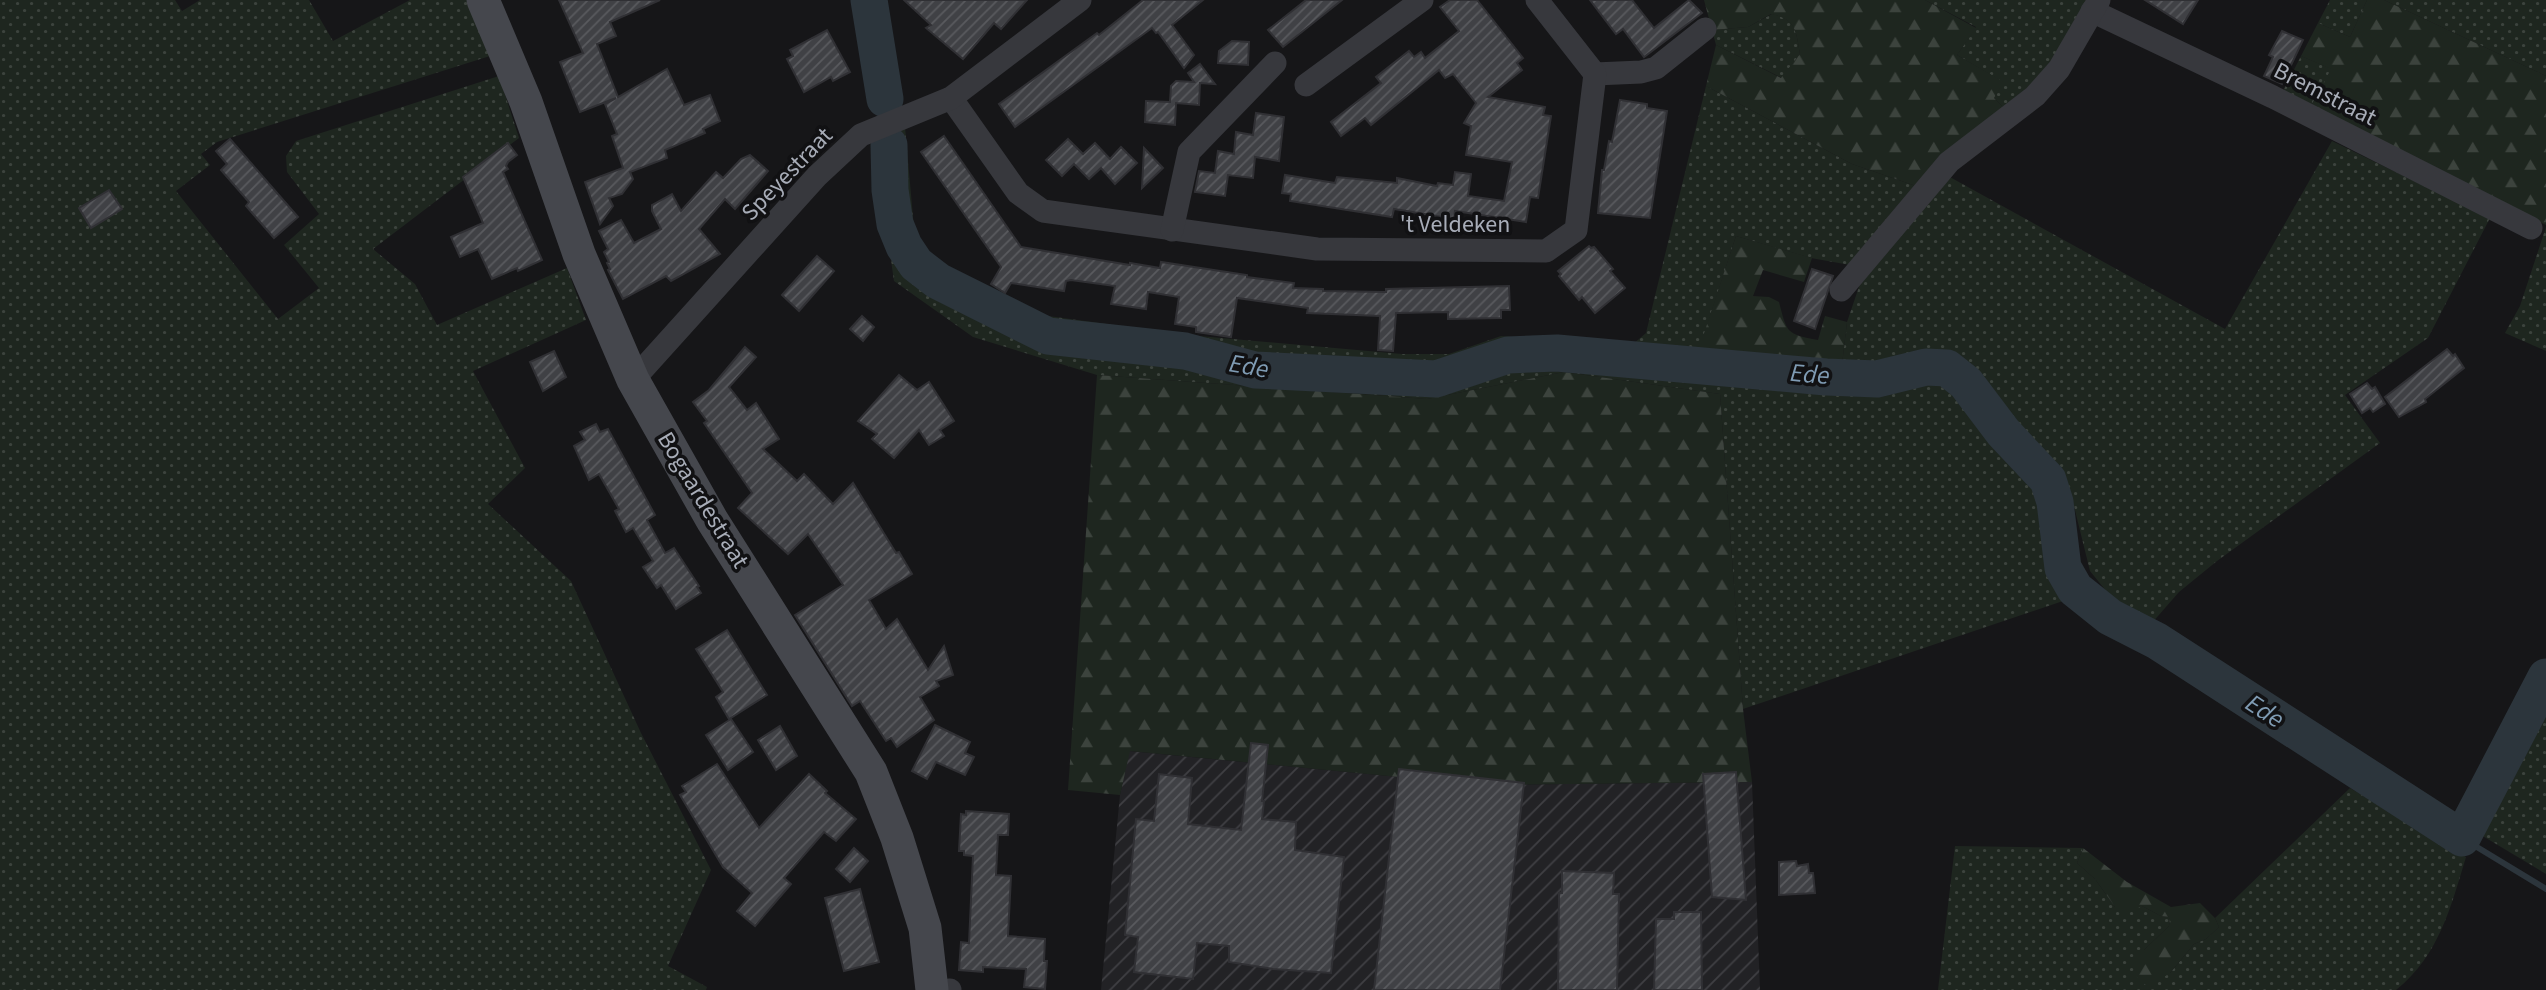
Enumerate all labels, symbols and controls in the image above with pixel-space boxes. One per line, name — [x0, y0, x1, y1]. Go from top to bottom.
street label: Bremstraat — [2267, 53, 2383, 135]
street label: Speyestraat — [733, 119, 841, 229]
street label: 't Veldeken — [1400, 207, 1510, 242]
water label: Ede — [1226, 344, 1272, 388]
water label: Ede — [1789, 354, 1831, 394]
street label: Bogaardestraat — [648, 425, 758, 575]
water label: Ede — [2238, 685, 2292, 737]

